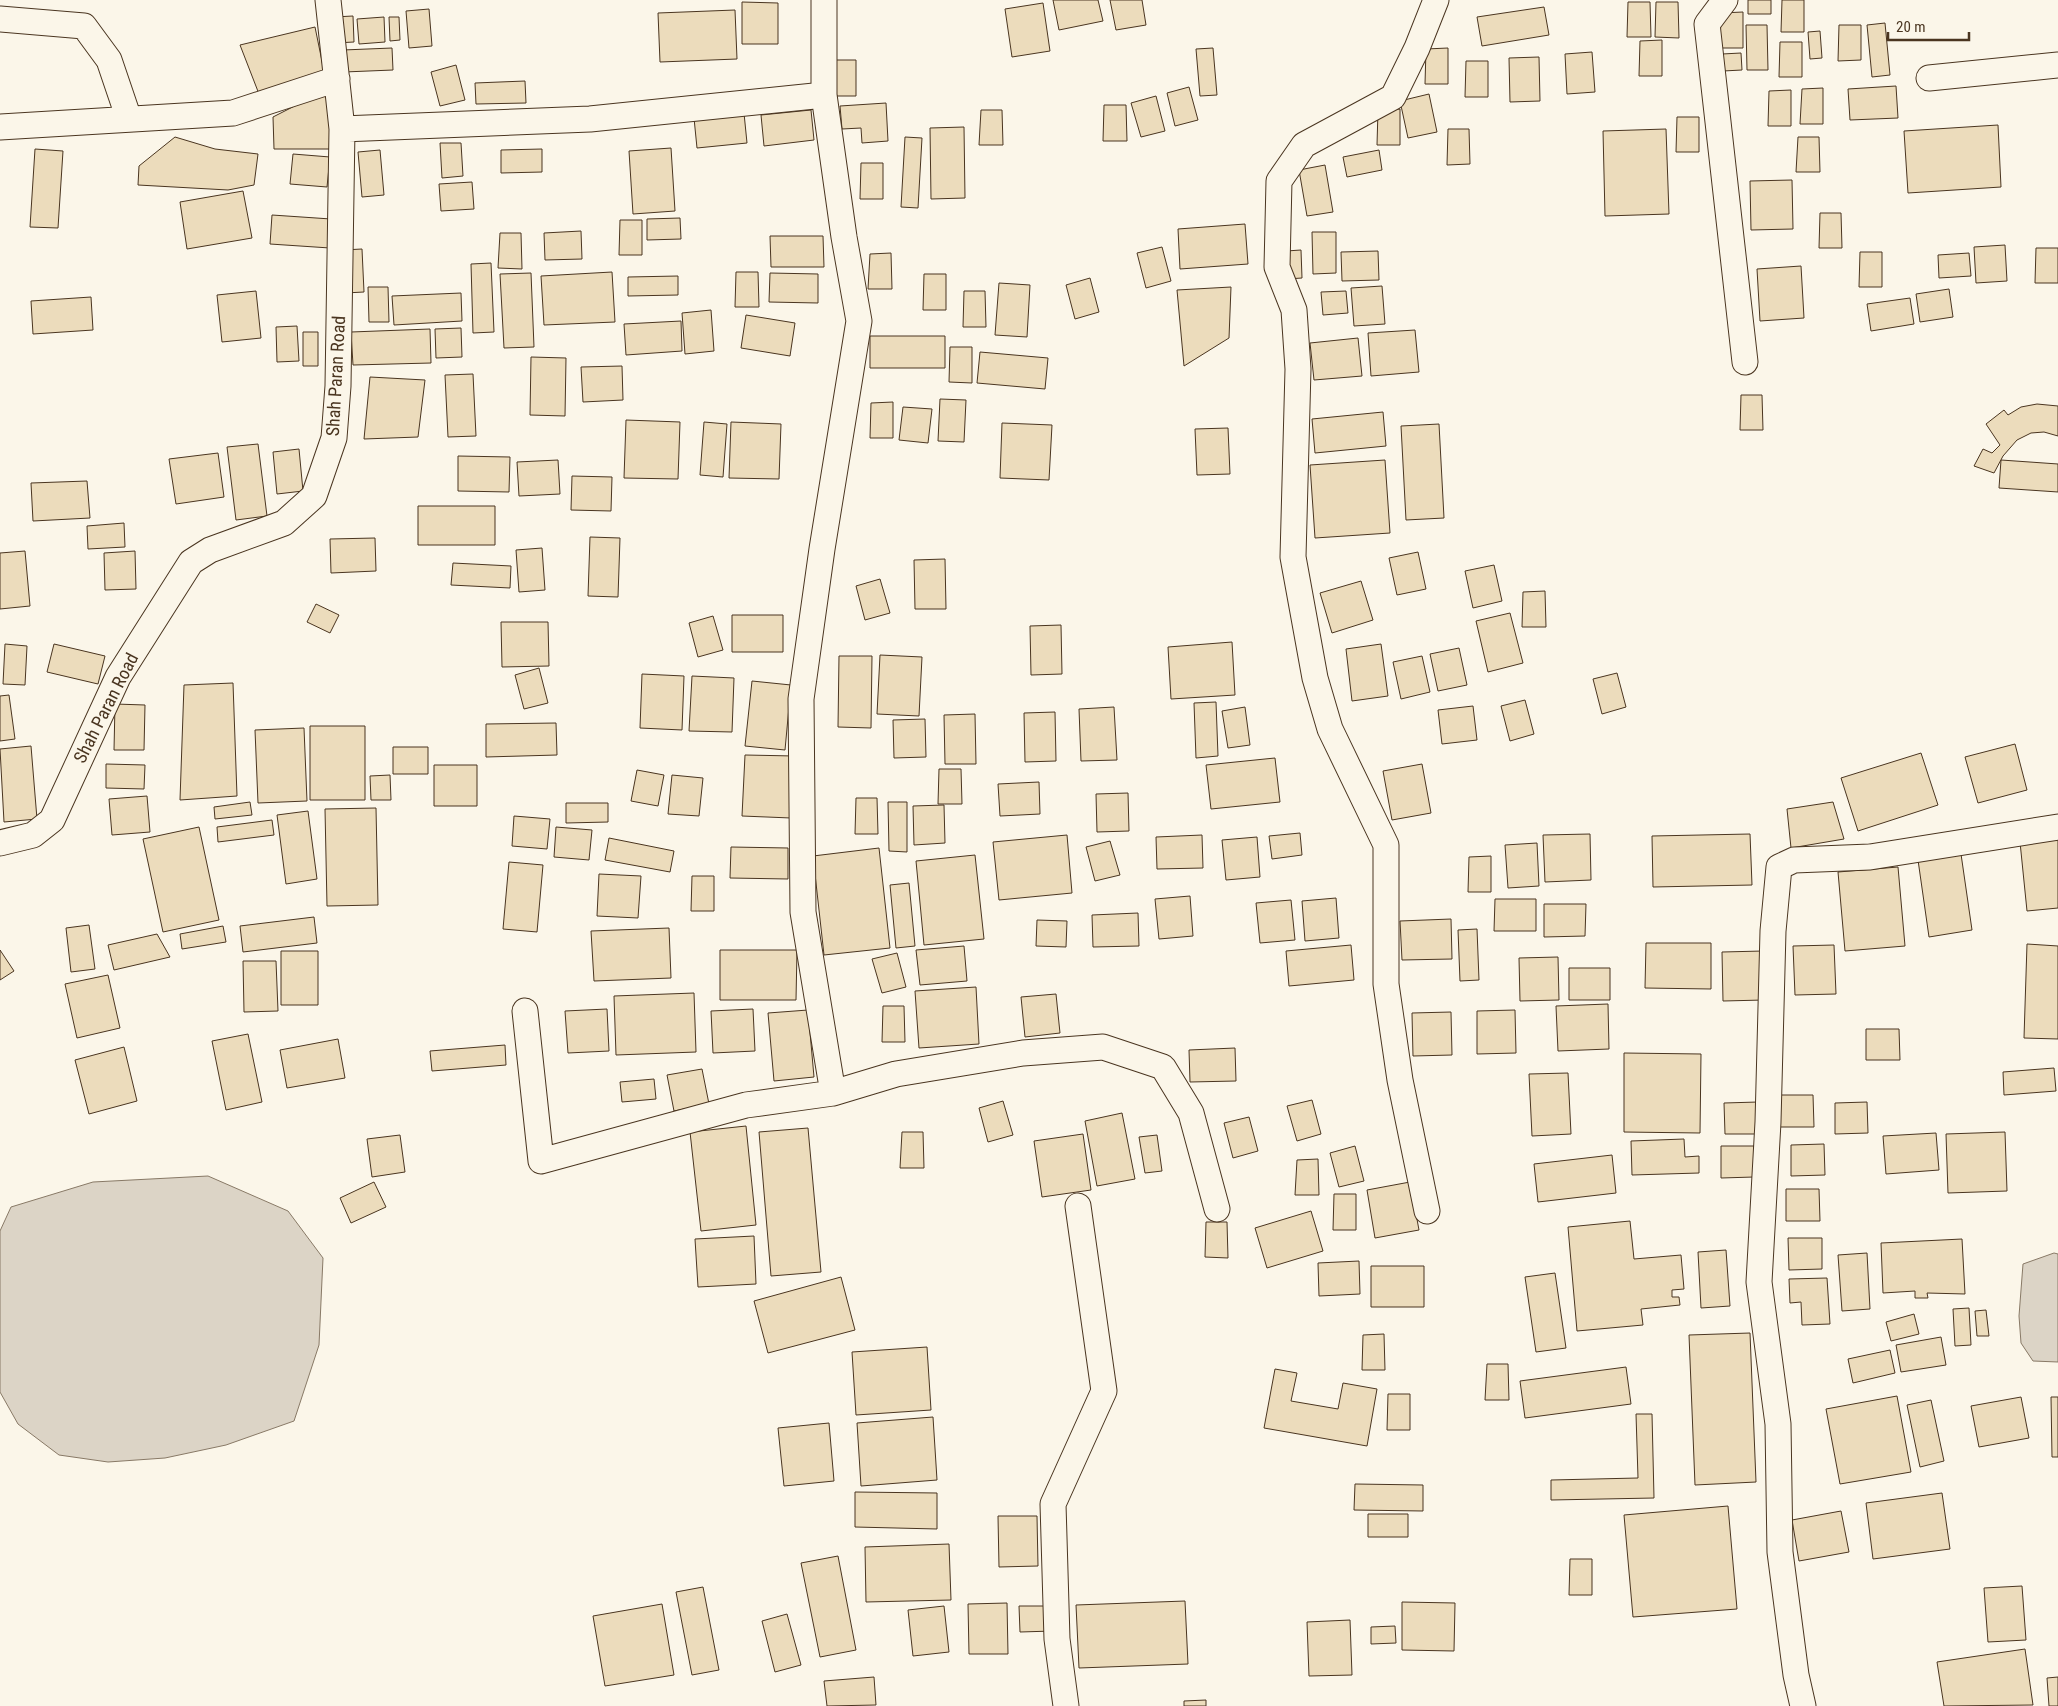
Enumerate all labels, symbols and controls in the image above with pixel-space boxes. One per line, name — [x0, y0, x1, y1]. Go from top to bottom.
scale bar — [1888, 10, 1969, 42]
text: 20 m — [1896, 18, 1926, 36]
street label: Shah Paran Road — [322, 315, 349, 437]
street label: Shah Paran Road — [69, 649, 142, 766]

